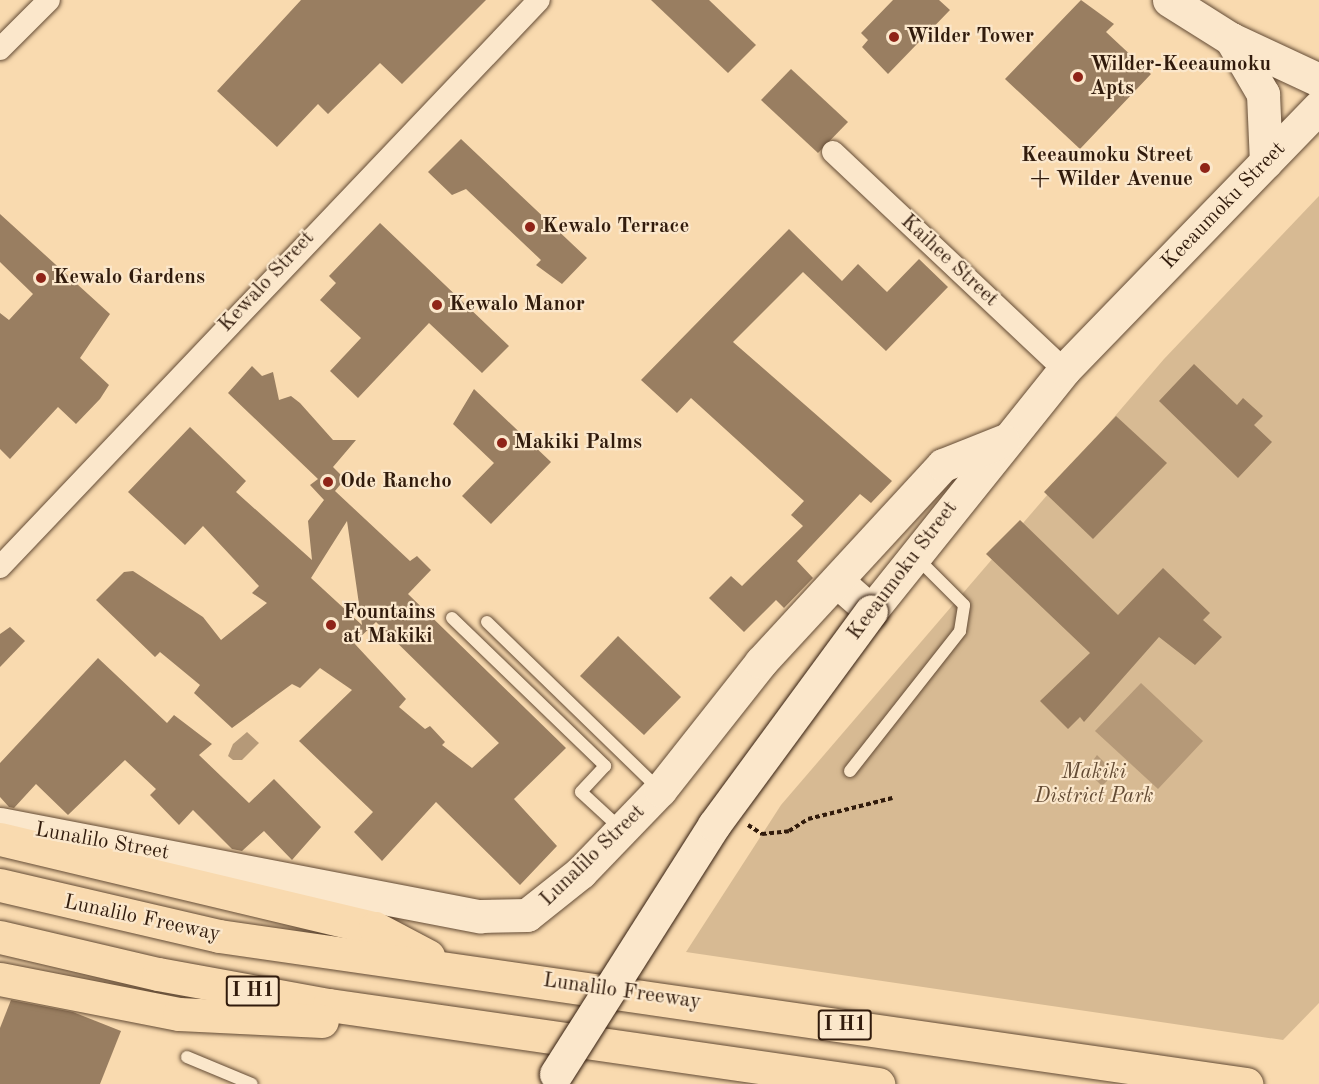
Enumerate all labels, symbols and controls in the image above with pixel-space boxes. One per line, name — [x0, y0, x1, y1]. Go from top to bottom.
place label: Wilder Tower — [906, 24, 1034, 50]
marker: Wilder Tower — [887, 30, 901, 44]
place label: Wilder-Keeaumoku Apts — [1090, 52, 1271, 102]
marker: Wilder-Keeaumoku Apts — [1071, 70, 1085, 84]
street label: Keeaumoku Street — [1157, 137, 1291, 275]
place label: Keeaumoku Street + Wilder Avenue — [1021, 143, 1193, 193]
marker: Keeaumoku Street + Wilder Avenue — [1198, 161, 1212, 175]
street label: Kaihee Street — [895, 209, 1003, 313]
place label: Kewalo Terrace — [542, 214, 689, 240]
marker: Kewalo Terrace — [523, 220, 537, 234]
street label: Kewalo Street — [214, 226, 320, 338]
place label: Kewalo Gardens — [53, 265, 205, 291]
marker: Kewalo Gardens — [34, 271, 48, 285]
place label: Kewalo Manor — [449, 292, 585, 318]
marker: Kewalo Manor — [430, 298, 444, 312]
place label: Makiki Palms — [514, 430, 642, 456]
marker: Makiki Palms — [495, 436, 509, 450]
place label: Ode Rancho — [340, 469, 452, 495]
marker: Ode Rancho — [321, 475, 335, 489]
street label: Keeaumoku Street — [843, 497, 963, 645]
place label: Fountains at Makiki — [343, 600, 435, 650]
marker: Fountains at Makiki — [324, 618, 338, 632]
park label: Makiki District Park — [1034, 760, 1154, 810]
street label: Lunalilo Street — [535, 800, 651, 912]
street label: Lunalilo Street — [33, 818, 171, 866]
street label: Lunalilo Freeway — [62, 890, 222, 948]
street label: Lunalilo Freeway — [541, 968, 703, 1016]
road number: I H1 — [224, 974, 282, 1008]
road number: I H1 — [816, 1008, 874, 1042]

